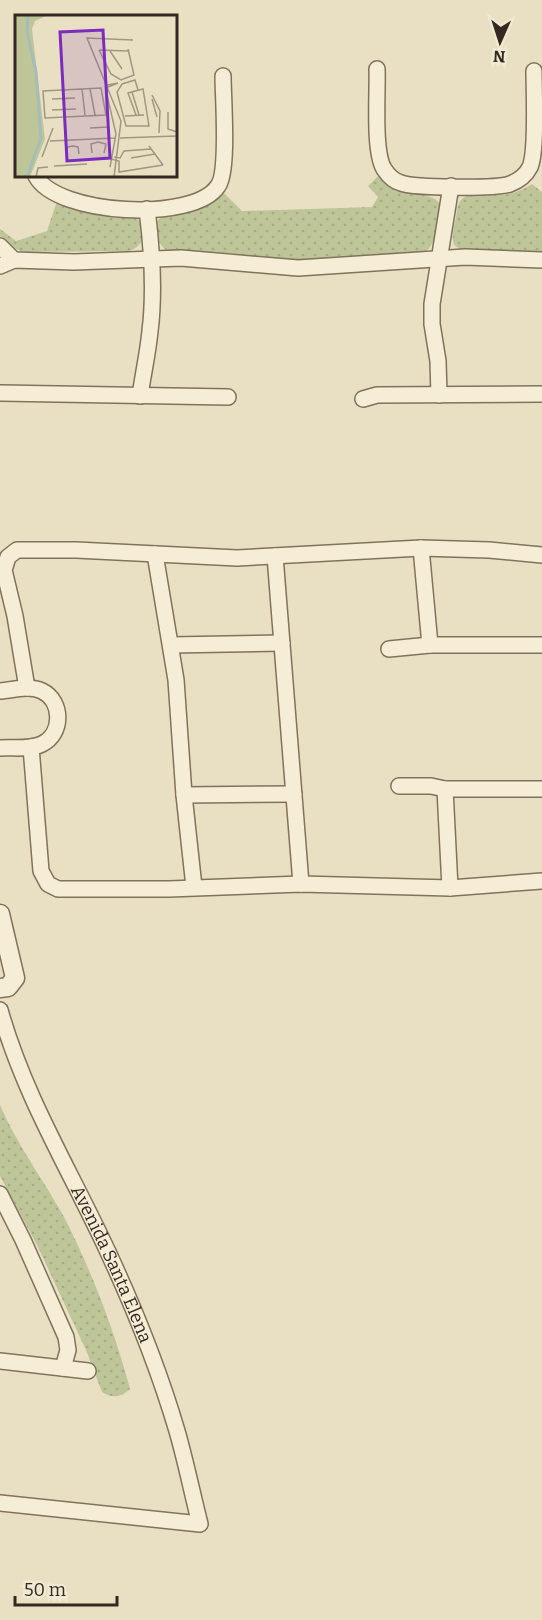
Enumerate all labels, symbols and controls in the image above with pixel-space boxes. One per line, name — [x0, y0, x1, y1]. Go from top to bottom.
north arrow — [470, 12, 530, 72]
inset map — [15, 15, 177, 177]
text: N — [493, 47, 506, 66]
street label: Avenida Santa Elena — [66, 1182, 157, 1346]
scale bar — [15, 1569, 117, 1607]
text: 50 m — [24, 1579, 66, 1601]

